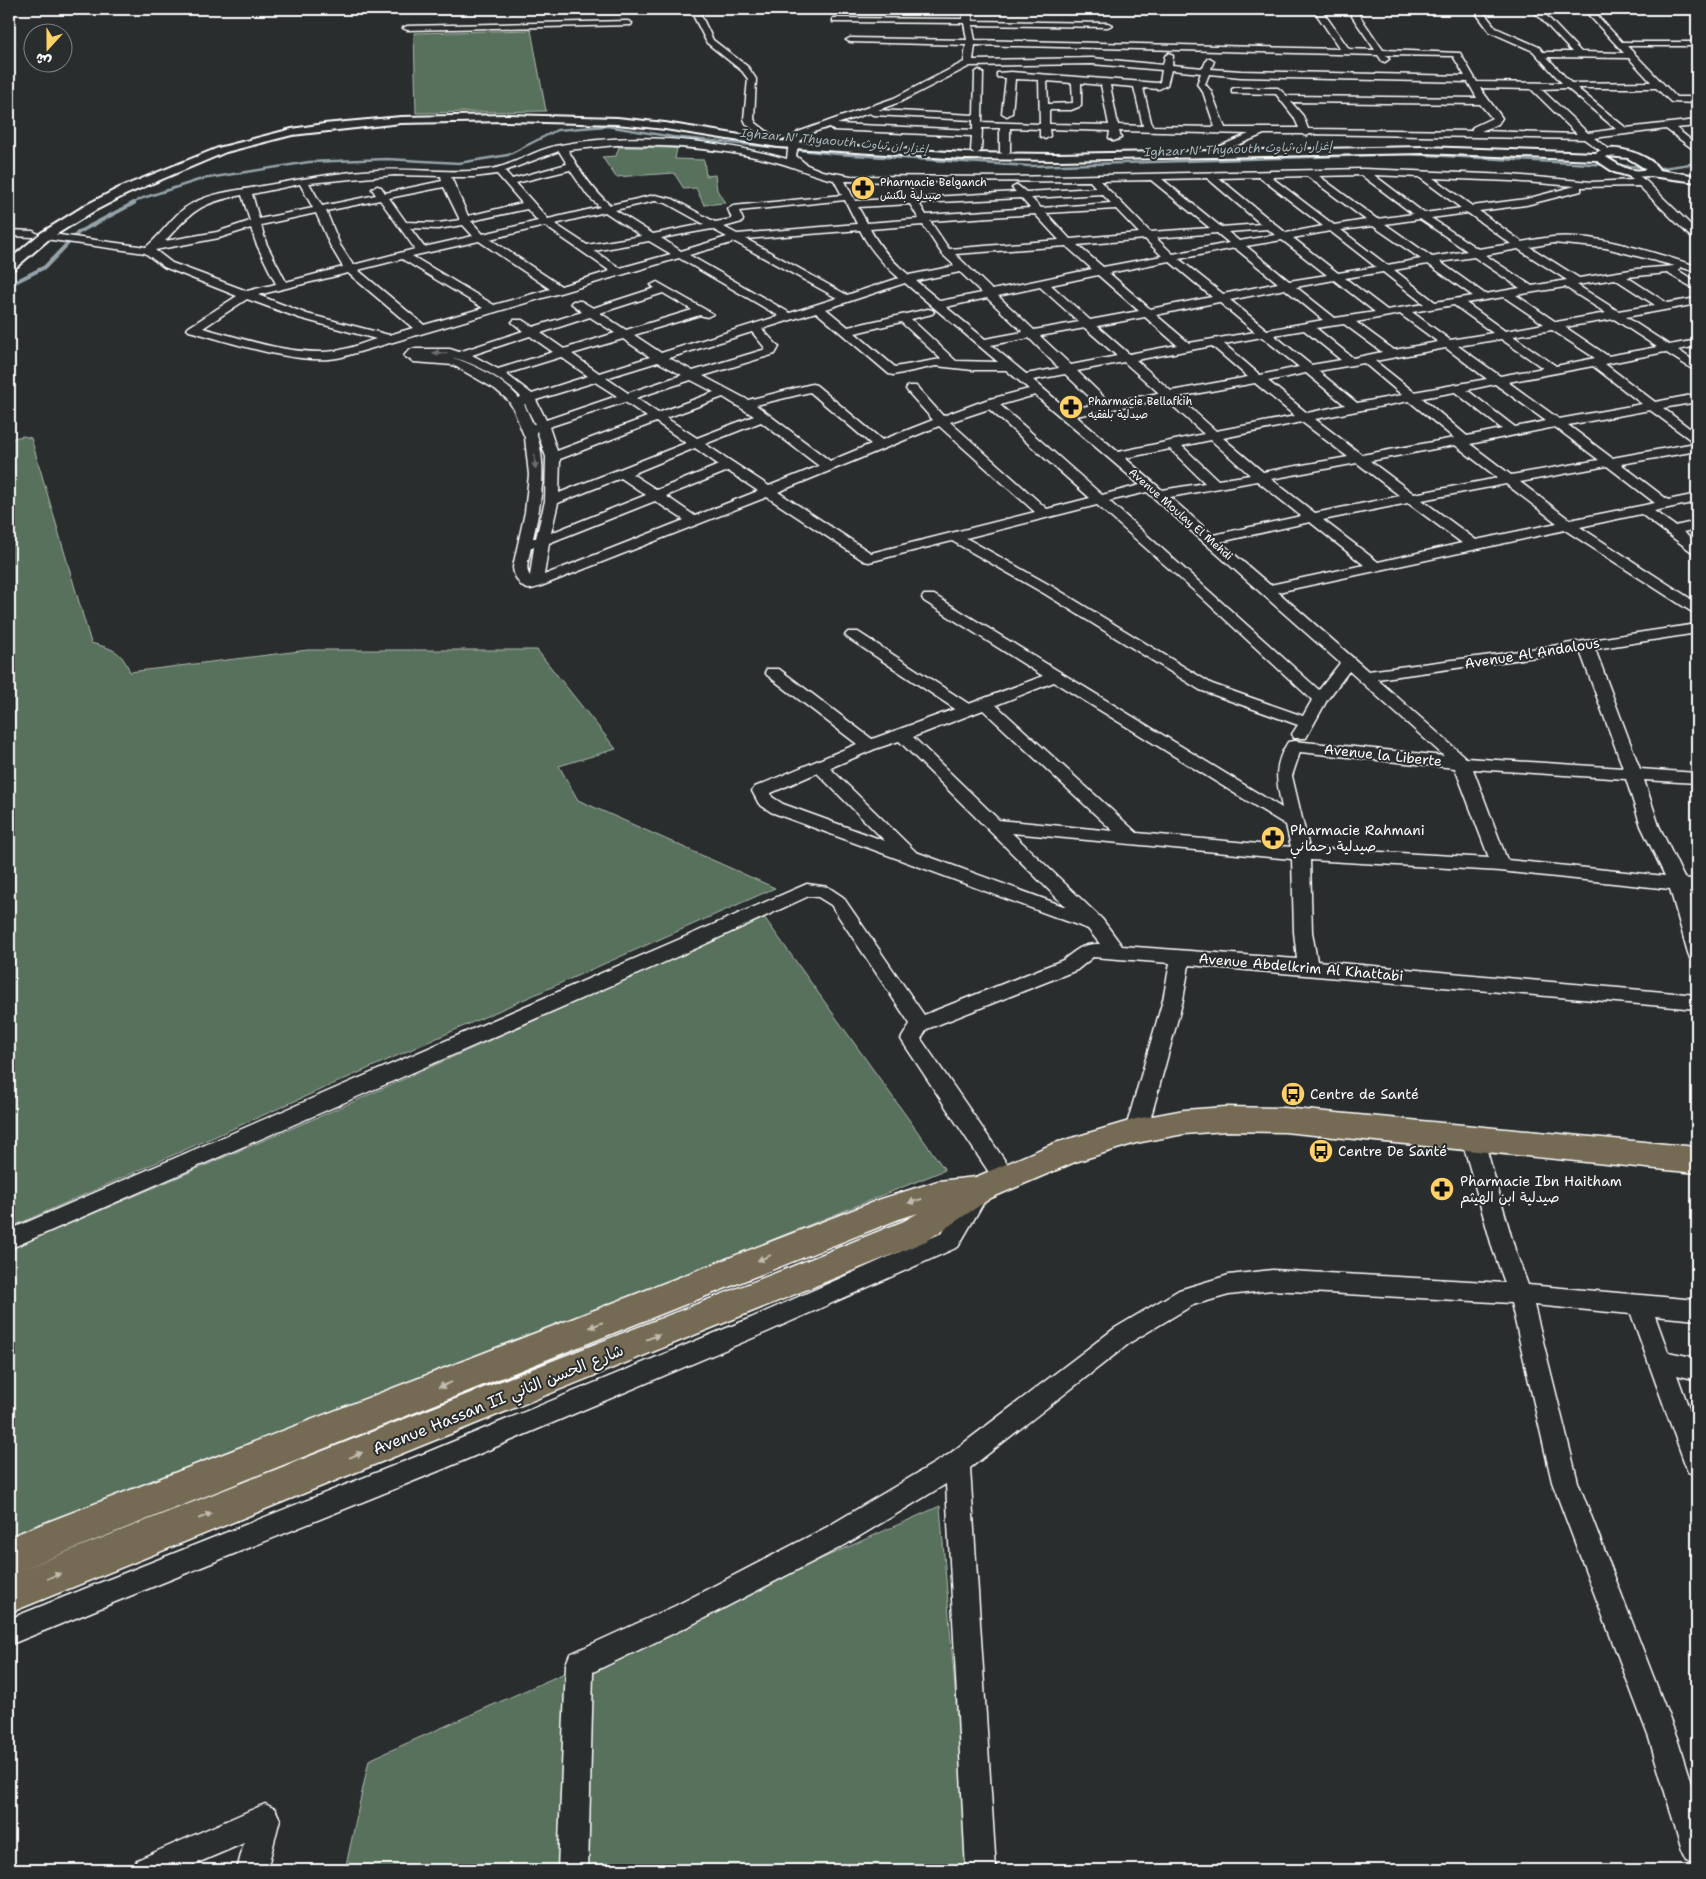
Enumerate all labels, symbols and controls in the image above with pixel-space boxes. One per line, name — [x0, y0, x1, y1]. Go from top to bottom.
north arrow — [22, 22, 72, 72]
text: ش — [33, 49, 54, 71]
water label: Ighzar N' Thyaouth إغزار ان ثياوث — [739, 125, 930, 157]
water label: Ighzar N' Thyaouth إغزار ان ثياوث — [1143, 138, 1334, 160]
pharmacy icon: Pharmacie Belganch صيدلية بلكنش — [850, 175, 876, 201]
place label: Pharmacie Belganch صيدلية بلكنش — [880, 175, 987, 203]
one-way arrow — [432, 348, 448, 356]
pharmacy icon: Pharmacie Bellafkih صيدلية بلفقيه — [1058, 394, 1084, 420]
place label: Pharmacie Bellafkih صيدلية بلفقيه — [1088, 394, 1193, 422]
one-way arrow — [532, 454, 540, 470]
street label: Avenue Moulay El Mehdi — [1125, 465, 1236, 564]
street label: Avenue Al Andalous — [1463, 633, 1601, 673]
street label: Avenue la Liberte — [1323, 740, 1443, 770]
place label: Pharmacie Rahmani صيدلية رحماني — [1290, 821, 1425, 859]
pharmacy icon: Pharmacie Rahmani صيدلية رحماني — [1260, 825, 1286, 851]
street label: Avenue Abdelkrim Al Khattabi — [1198, 949, 1404, 985]
bus stop icon: Centre de Santé — [1280, 1081, 1306, 1107]
place label: Centre de Santé — [1310, 1085, 1419, 1103]
bus stop icon: Centre De Santé — [1308, 1138, 1334, 1164]
place label: Centre De Santé — [1338, 1142, 1447, 1160]
place label: Pharmacie Ibn Haitham صيدلية ابن الهيثم — [1460, 1172, 1622, 1208]
pharmacy icon: Pharmacie Ibn Haitham صيدلية ابن الهيثم — [1429, 1176, 1455, 1202]
one-way arrow — [908, 1197, 923, 1205]
one-way arrow — [757, 1255, 771, 1263]
one-way arrow — [589, 1321, 603, 1329]
one-way arrow — [646, 1333, 660, 1341]
street label: Avenue Hassan II شارع الحسن الثاني — [370, 1339, 628, 1463]
one-way arrow — [437, 1381, 452, 1389]
one-way arrow — [348, 1451, 363, 1458]
one-way arrow — [198, 1511, 212, 1519]
one-way arrow — [47, 1572, 62, 1580]

